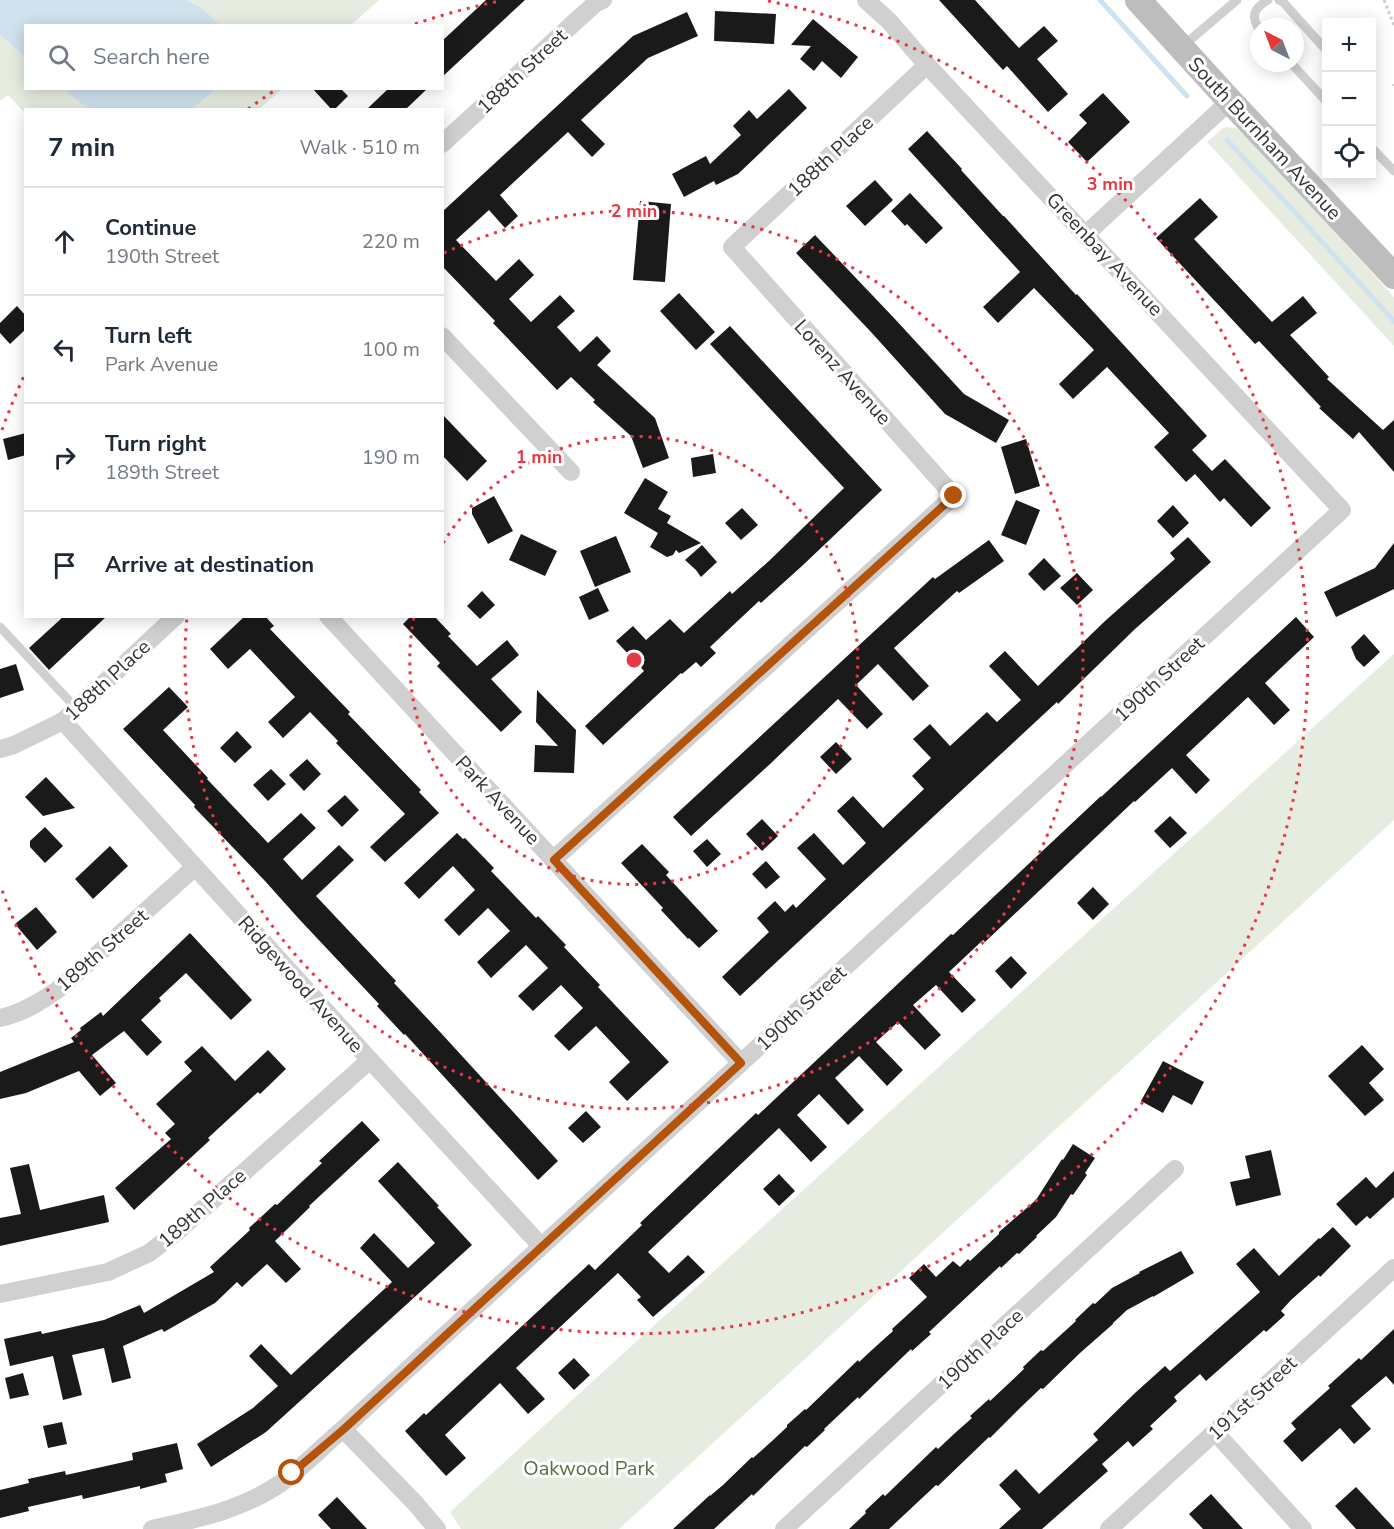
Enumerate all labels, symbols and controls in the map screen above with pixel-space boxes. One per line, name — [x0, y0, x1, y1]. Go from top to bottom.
north arrow — [1250, 18, 1304, 72]
map controls — [1322, 18, 1376, 180]
button: + — [1322, 18, 1376, 72]
street label: 188th Street — [471, 22, 574, 120]
search box — [24, 24, 444, 90]
icon: search — [45, 41, 78, 74]
text: Search here — [93, 42, 210, 72]
street label: South Burnham Avenue — [1182, 51, 1347, 226]
button: − — [1322, 72, 1376, 126]
street label: 188th Place — [781, 110, 879, 203]
button: locate — [1322, 126, 1376, 180]
text: 7 min — [48, 130, 115, 165]
text: Walk · 510 m — [300, 134, 420, 161]
text: 3 min — [1087, 172, 1133, 196]
street label: Greenbay Avenue — [1040, 187, 1169, 322]
text: 2 min — [611, 199, 657, 223]
text: Continue — [105, 213, 196, 243]
icon: ahead — [48, 225, 81, 258]
text: 220 m — [362, 228, 420, 255]
text: 190th Street — [105, 243, 219, 270]
street label: Lorenz Avenue — [788, 314, 897, 431]
text: Turn left — [105, 321, 192, 351]
icon: left — [48, 333, 81, 366]
text: 100 m — [362, 336, 420, 363]
text: Park Avenue — [105, 351, 218, 378]
text: Turn right — [105, 429, 206, 459]
icon: right — [48, 441, 81, 474]
text: 190 m — [362, 444, 420, 471]
text: 1 min — [516, 445, 562, 469]
text: 189th Street — [105, 459, 219, 486]
route end — [940, 482, 966, 508]
icon: arrive — [48, 549, 81, 582]
text: Arrive at destination — [105, 550, 314, 580]
street label: 190th Street — [1108, 630, 1211, 728]
street label: 188th Place — [58, 634, 156, 727]
centre of rings — [624, 650, 644, 670]
street label: Park Avenue — [449, 750, 546, 851]
street label: 189th Street — [50, 902, 155, 998]
street label: Ridgewood Avenue — [232, 910, 369, 1059]
street label: 190th Street — [750, 959, 853, 1057]
street label: 189th Place — [153, 1163, 252, 1254]
street label: 190th Place — [931, 1303, 1029, 1396]
street label: 191st Street — [1202, 1350, 1303, 1447]
park label: Oakwood Park — [523, 1455, 656, 1482]
route start — [278, 1459, 304, 1485]

